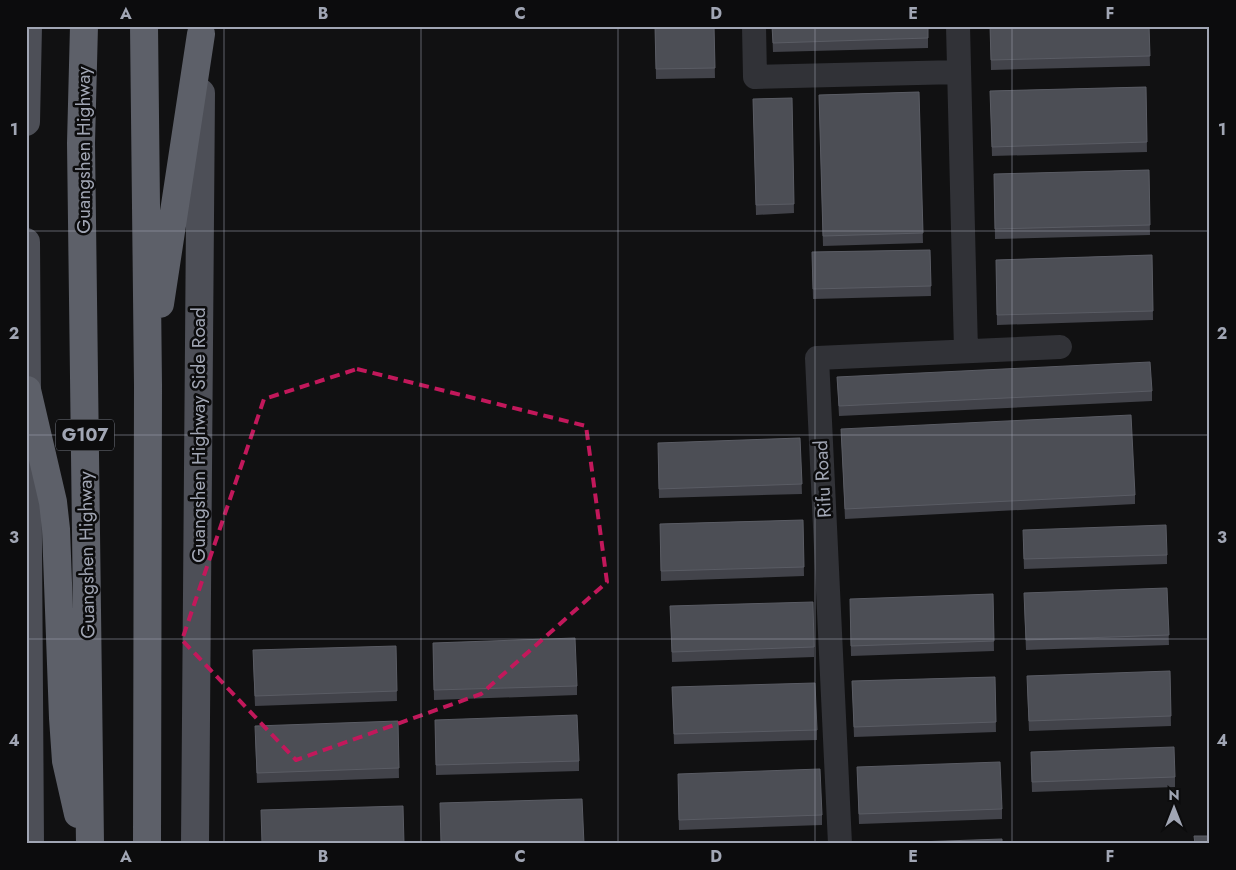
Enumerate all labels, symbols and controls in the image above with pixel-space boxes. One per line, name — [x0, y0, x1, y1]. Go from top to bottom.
text: A — [119, 2, 132, 25]
text: B — [318, 2, 328, 25]
text: C — [514, 2, 526, 25]
text: D — [710, 2, 722, 25]
text: E — [908, 2, 918, 25]
text: F — [1106, 2, 1114, 25]
street label: Guangshen Highway — [70, 66, 97, 234]
text: 1 — [10, 118, 18, 141]
text: 1 — [1218, 118, 1226, 141]
street label: Guangshen Highway Side Road — [185, 307, 212, 563]
text: 2 — [9, 322, 19, 345]
text: 2 — [1217, 322, 1227, 345]
road number: G107 — [56, 420, 114, 450]
street label: Rifu Road — [807, 439, 838, 518]
street label: Guangshen Highway — [72, 470, 101, 639]
text: 3 — [9, 526, 19, 549]
text: 3 — [1217, 526, 1227, 549]
text: 4 — [8, 729, 20, 752]
text: 4 — [1216, 729, 1228, 752]
north arrow — [1148, 782, 1198, 832]
text: N — [1168, 785, 1180, 805]
text: A — [119, 845, 132, 868]
text: B — [318, 845, 328, 868]
text: C — [514, 845, 526, 868]
text: D — [710, 845, 722, 868]
text: E — [908, 845, 918, 868]
text: F — [1106, 845, 1114, 868]

